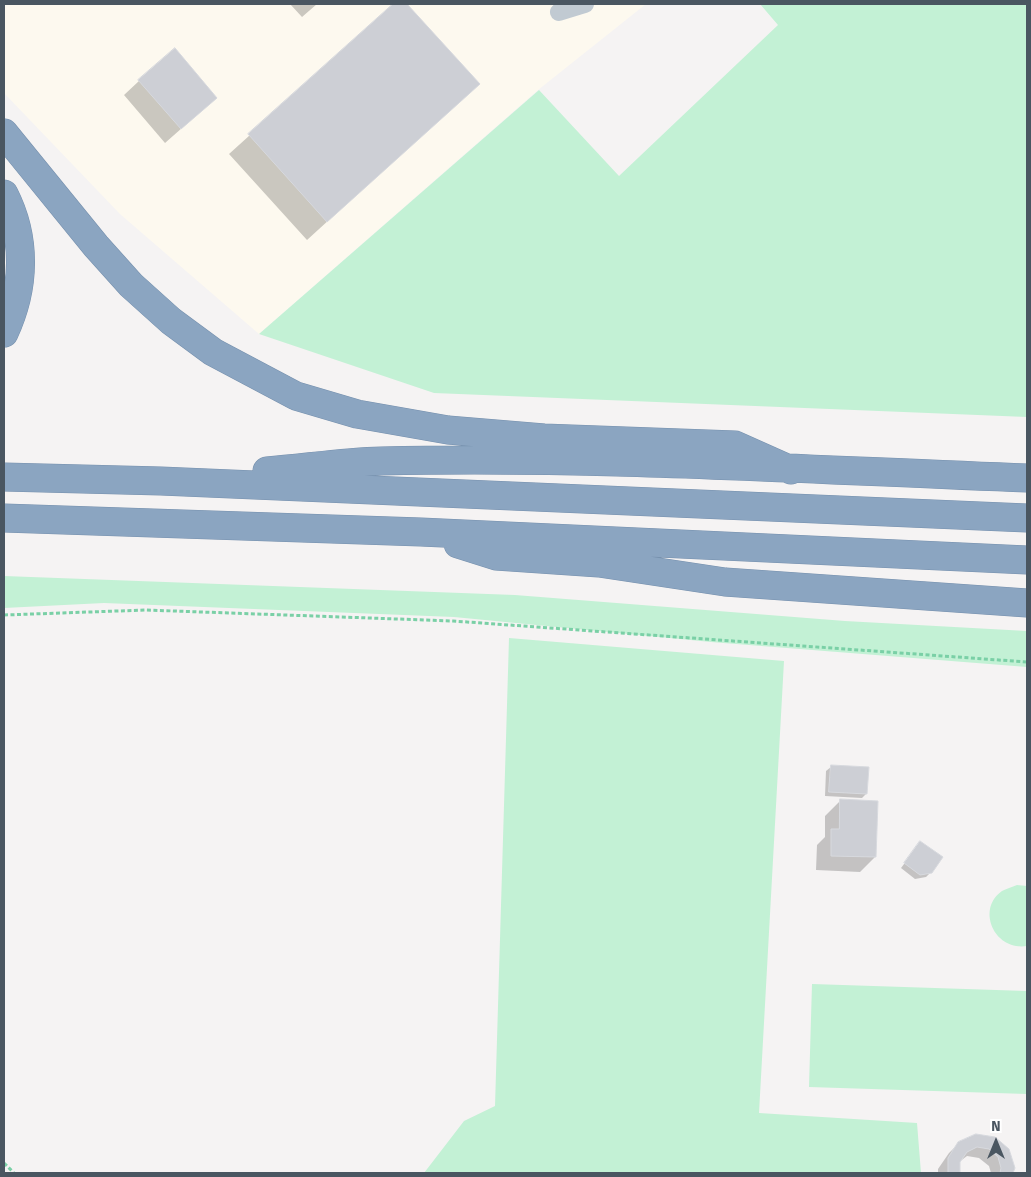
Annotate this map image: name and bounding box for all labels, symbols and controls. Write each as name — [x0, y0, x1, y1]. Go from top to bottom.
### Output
north arrow — [971, 1117, 1021, 1167]
text: N — [991, 1118, 1001, 1135]

